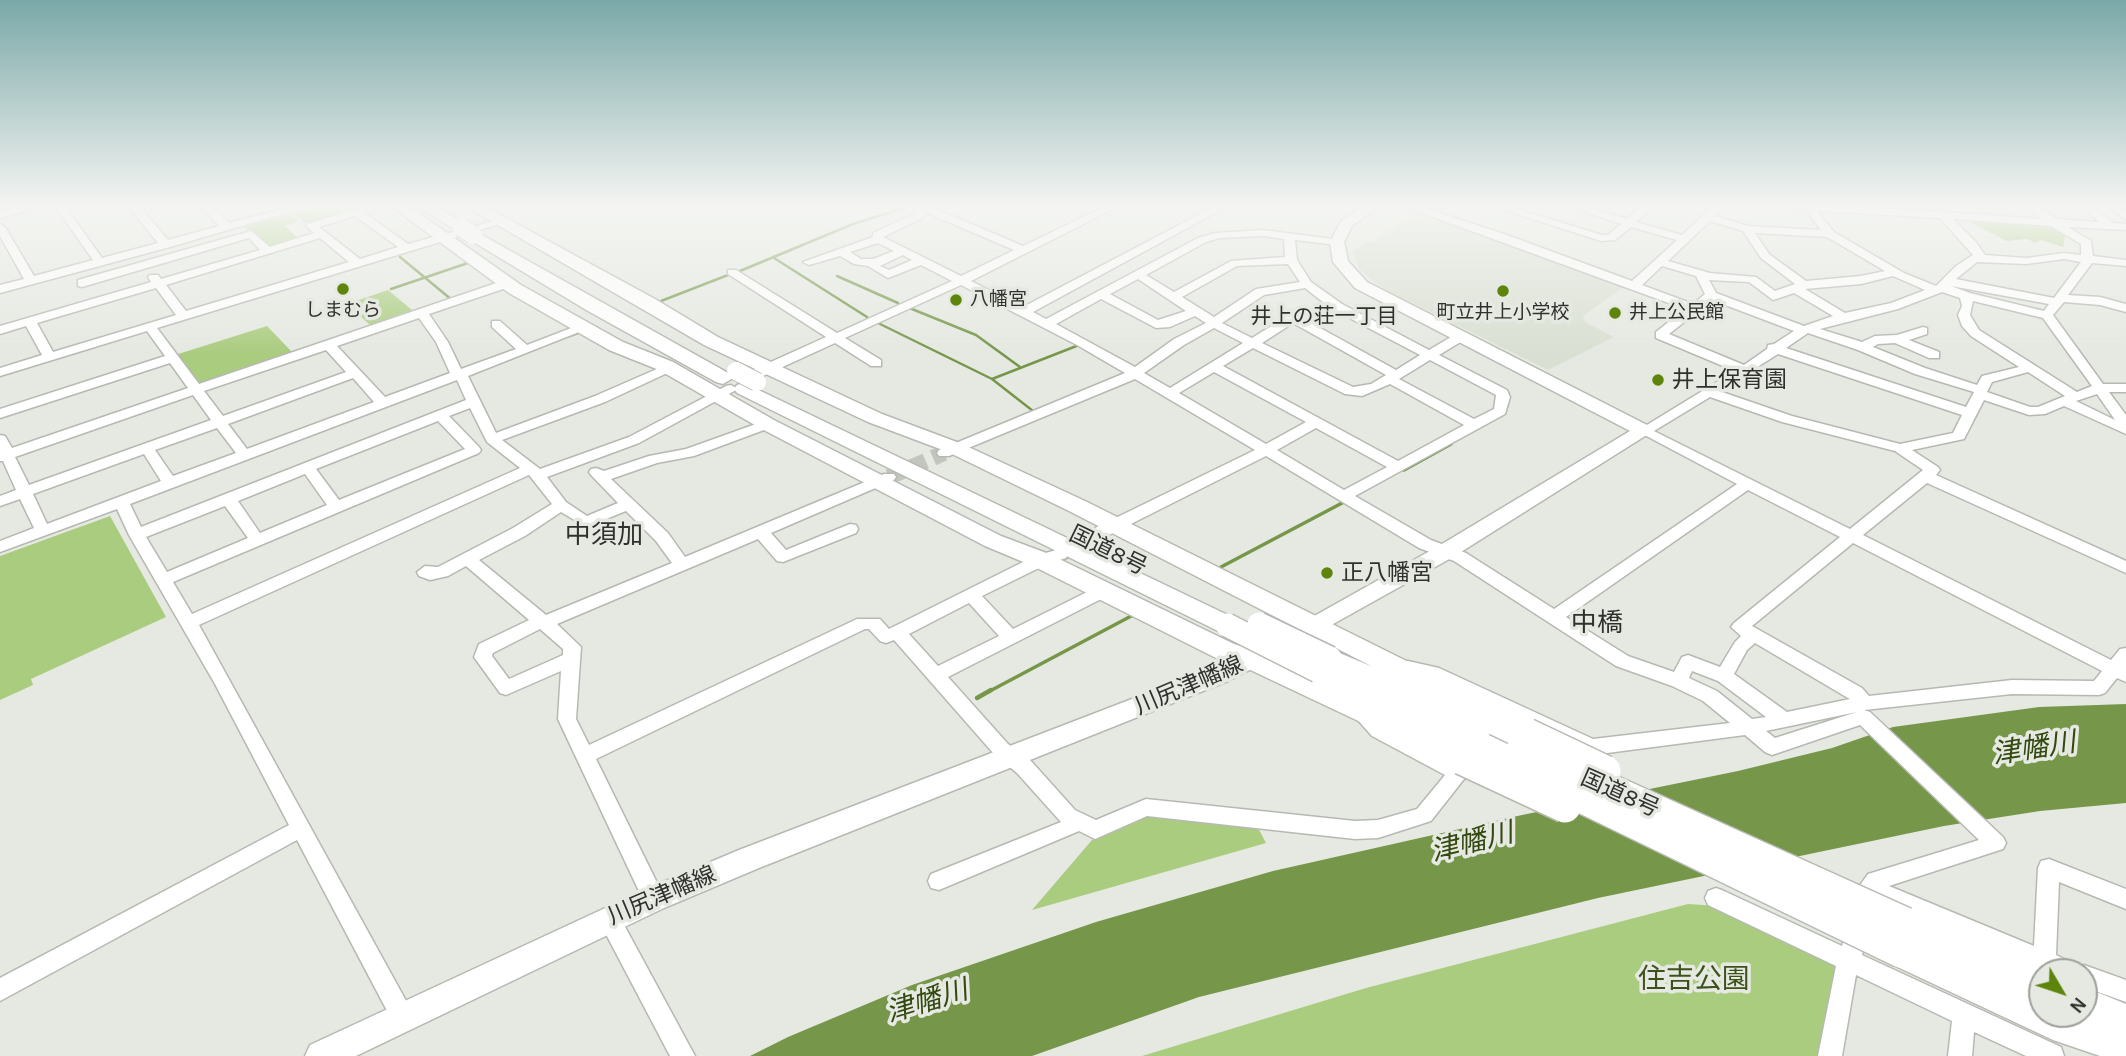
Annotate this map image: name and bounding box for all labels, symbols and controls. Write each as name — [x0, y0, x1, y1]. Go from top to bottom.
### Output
marker: しまむら — [335, 281, 351, 297]
marker: 町立井上小学校 — [1495, 283, 1511, 299]
place label: 八幡宮 — [970, 289, 1027, 311]
marker: 八幡宮 — [948, 292, 964, 308]
place label: しまむら — [305, 300, 381, 322]
place label: 町立井上小学校 — [1437, 302, 1569, 324]
place label: 井上公民館 — [1629, 302, 1724, 324]
district label: 井上の荘一丁目 — [1251, 304, 1397, 330]
marker: 井上公民館 — [1607, 305, 1623, 321]
place label: 井上保育園 — [1672, 366, 1787, 394]
marker: 井上保育園 — [1650, 372, 1666, 388]
district label: 中須加 — [565, 520, 643, 552]
street label: 国道8号 — [1065, 520, 1151, 582]
place label: 正八幡宮 — [1341, 559, 1433, 587]
marker: 正八幡宮 — [1319, 565, 1335, 581]
district label: 中橋 — [1571, 608, 1623, 640]
street label: 川尻津幡線 — [1131, 651, 1247, 721]
water label: 津幡川 — [1990, 726, 2078, 772]
street label: 国道8号 — [1576, 764, 1664, 824]
water label: 津幡川 — [1427, 817, 1517, 869]
street label: 川尻津幡線 — [604, 861, 720, 931]
north arrow — [2028, 958, 2098, 1028]
park label: 住吉公園 — [1638, 963, 1750, 997]
water label: 津幡川 — [882, 974, 972, 1030]
text: N — [2065, 993, 2091, 1017]

